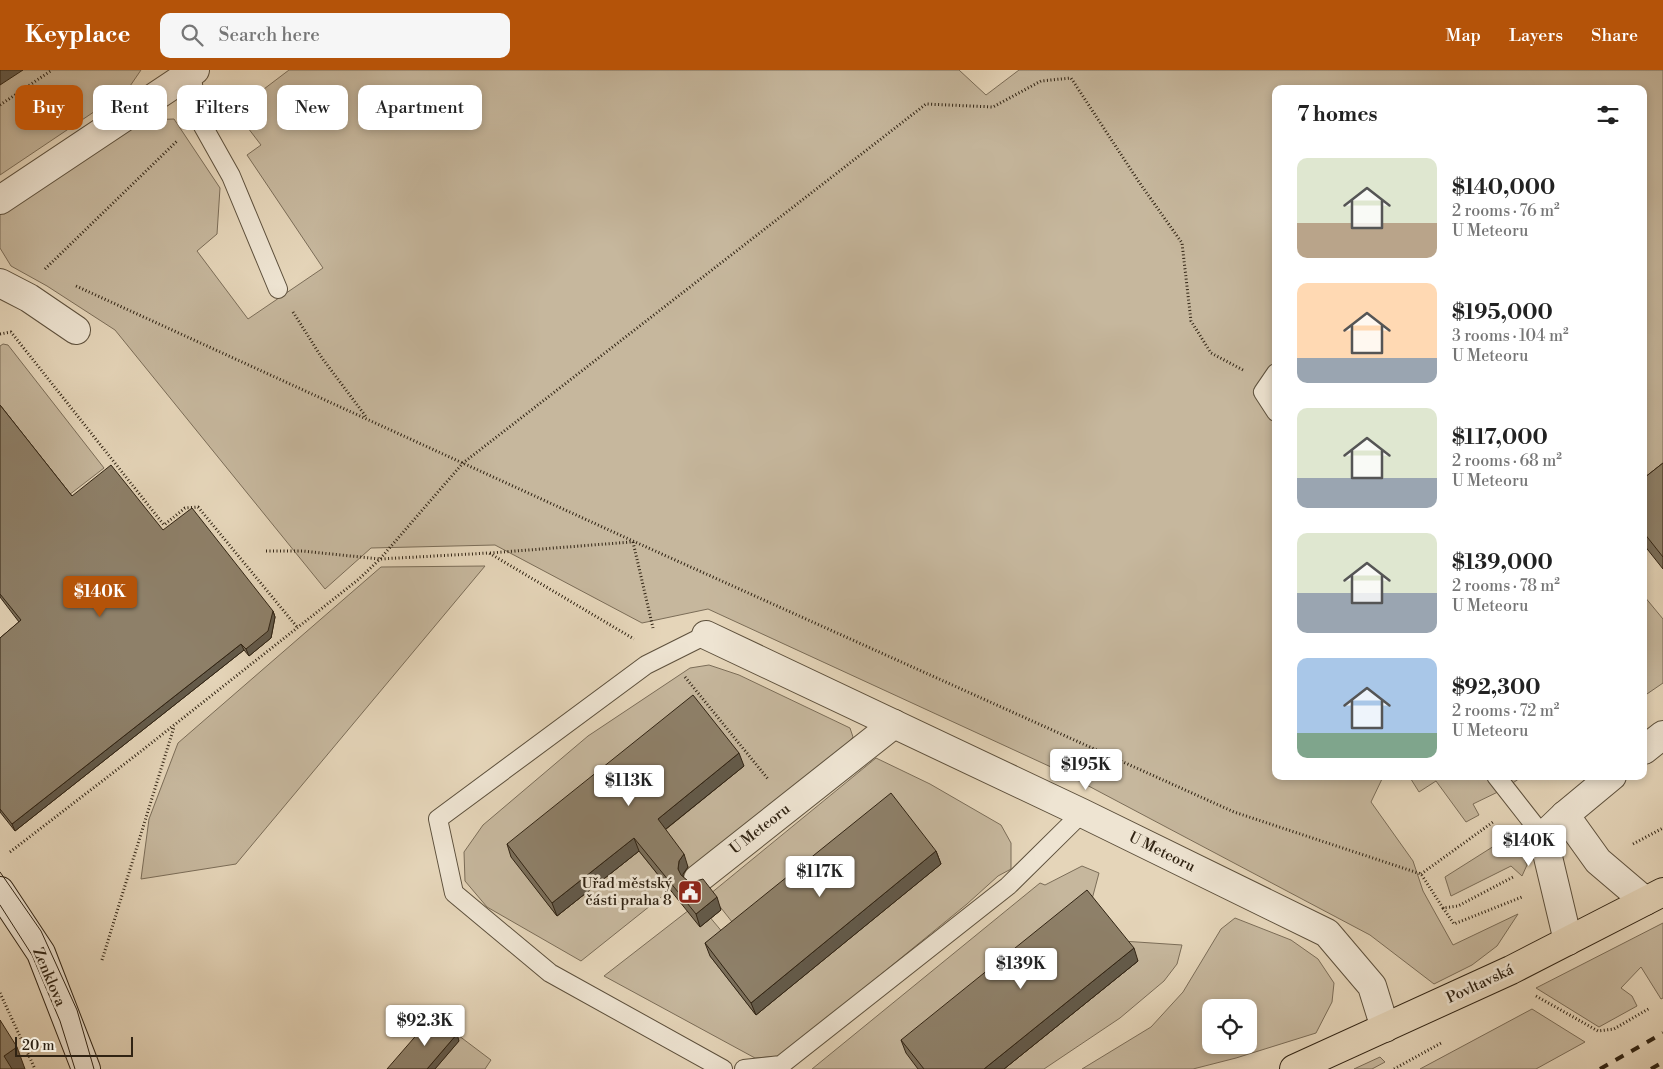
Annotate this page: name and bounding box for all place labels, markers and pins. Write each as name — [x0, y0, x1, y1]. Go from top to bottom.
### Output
pin: $140K — [65, 576, 135, 618]
pin: $195K — [1051, 748, 1121, 791]
pin: $113K — [594, 764, 664, 807]
pin: $140K — [1494, 824, 1564, 867]
pin: $117K — [785, 856, 855, 898]
place label: Uřad městský části praha 8 — [581, 874, 673, 910]
public building icon: Uřad městský části praha 8 — [677, 879, 703, 905]
pin: $139K — [986, 948, 1056, 990]
pin: $92.3K — [384, 1004, 466, 1047]

